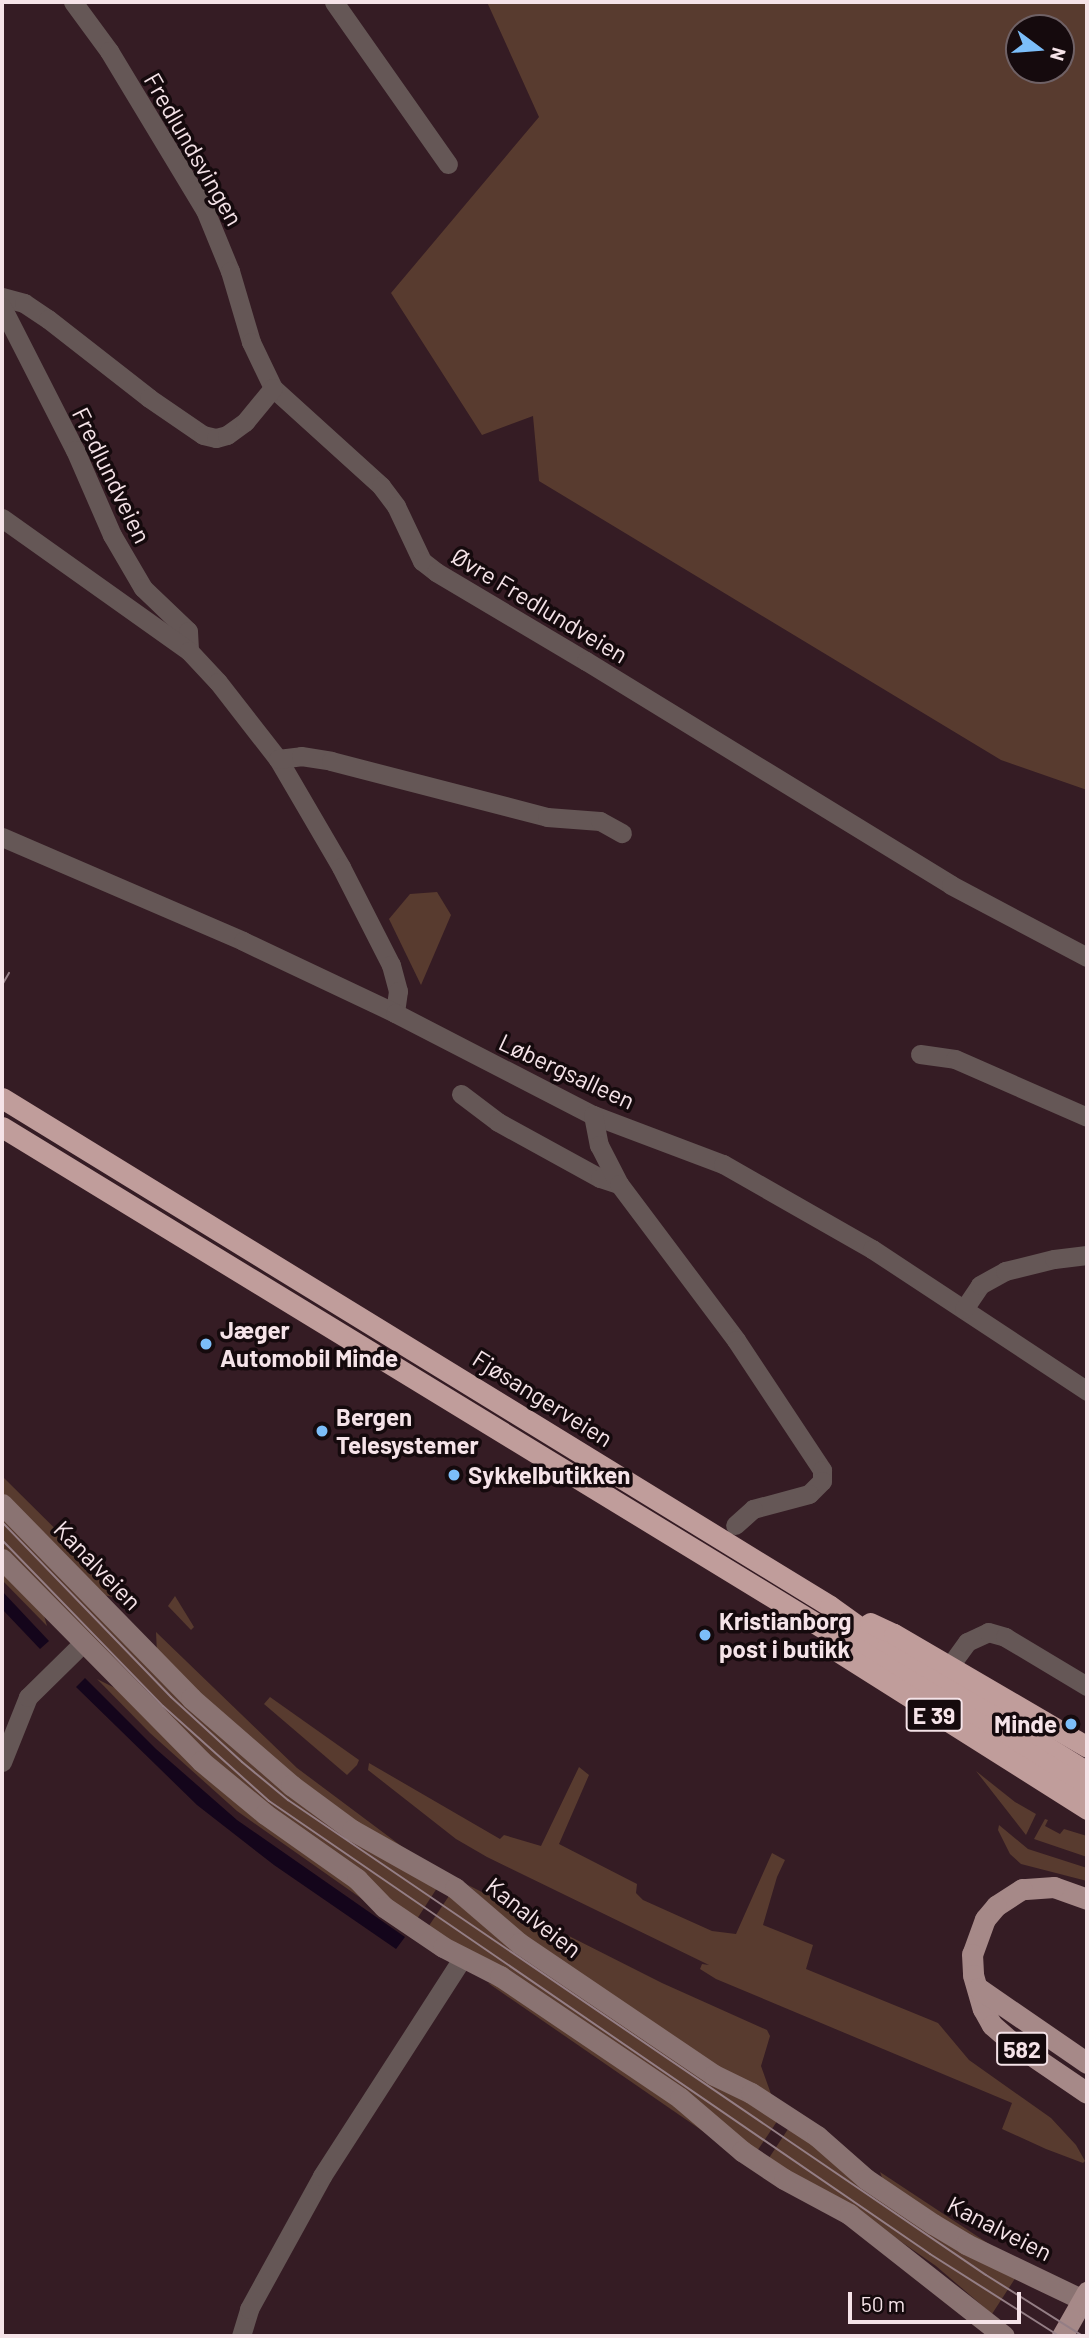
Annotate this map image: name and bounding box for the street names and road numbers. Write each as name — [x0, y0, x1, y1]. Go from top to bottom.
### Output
street label: Fredlundsvingen — [139, 67, 249, 231]
street label: Fredlundveien — [67, 402, 157, 548]
street label: Øvre Fredlundveien — [447, 541, 633, 669]
street label: Løbergsalleen — [495, 1027, 639, 1115]
street label: Fjøsangerveien — [468, 1344, 618, 1452]
street label: Kanalveien — [48, 1514, 148, 1616]
road number: E 39 — [904, 1696, 964, 1734]
street label: Kanalveien — [481, 1871, 587, 1963]
road number: 582 — [996, 2030, 1048, 2068]
street label: Kanalveien — [943, 2189, 1057, 2267]

